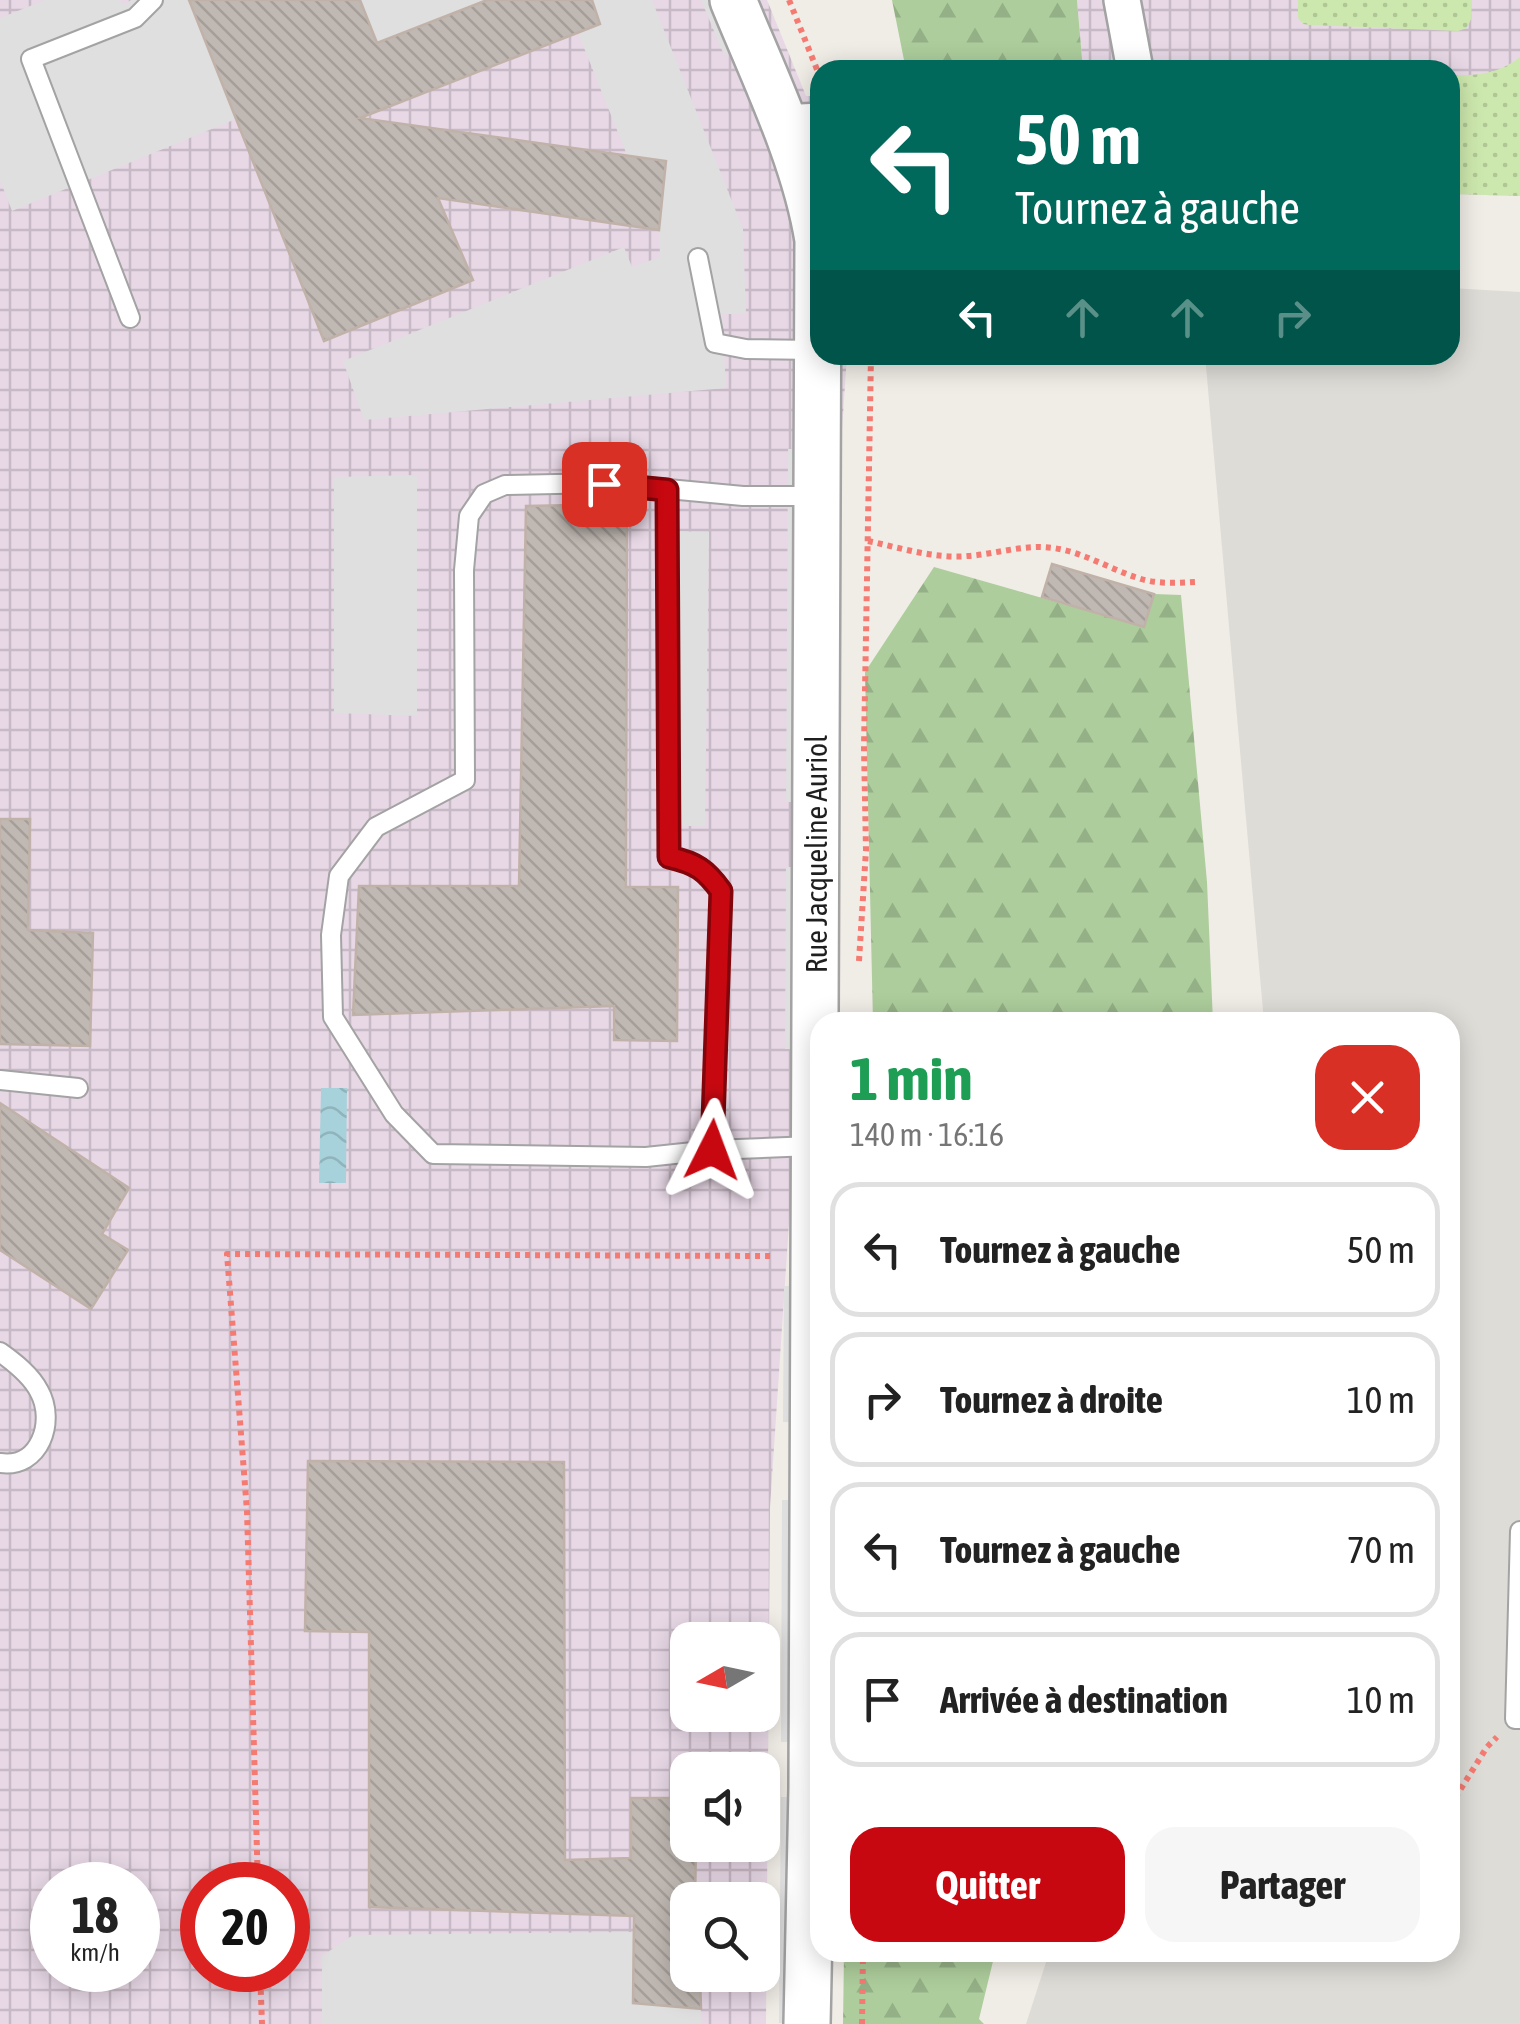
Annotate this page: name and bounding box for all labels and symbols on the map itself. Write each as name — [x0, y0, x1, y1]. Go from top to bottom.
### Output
pin — [562, 442, 647, 527]
street label: Rue Jacqueline Auriol — [799, 735, 833, 973]
position arrow — [660, 1098, 764, 1202]
north arrow — [670, 1622, 780, 1732]
speed limit sign: 20 — [180, 1862, 310, 1992]

